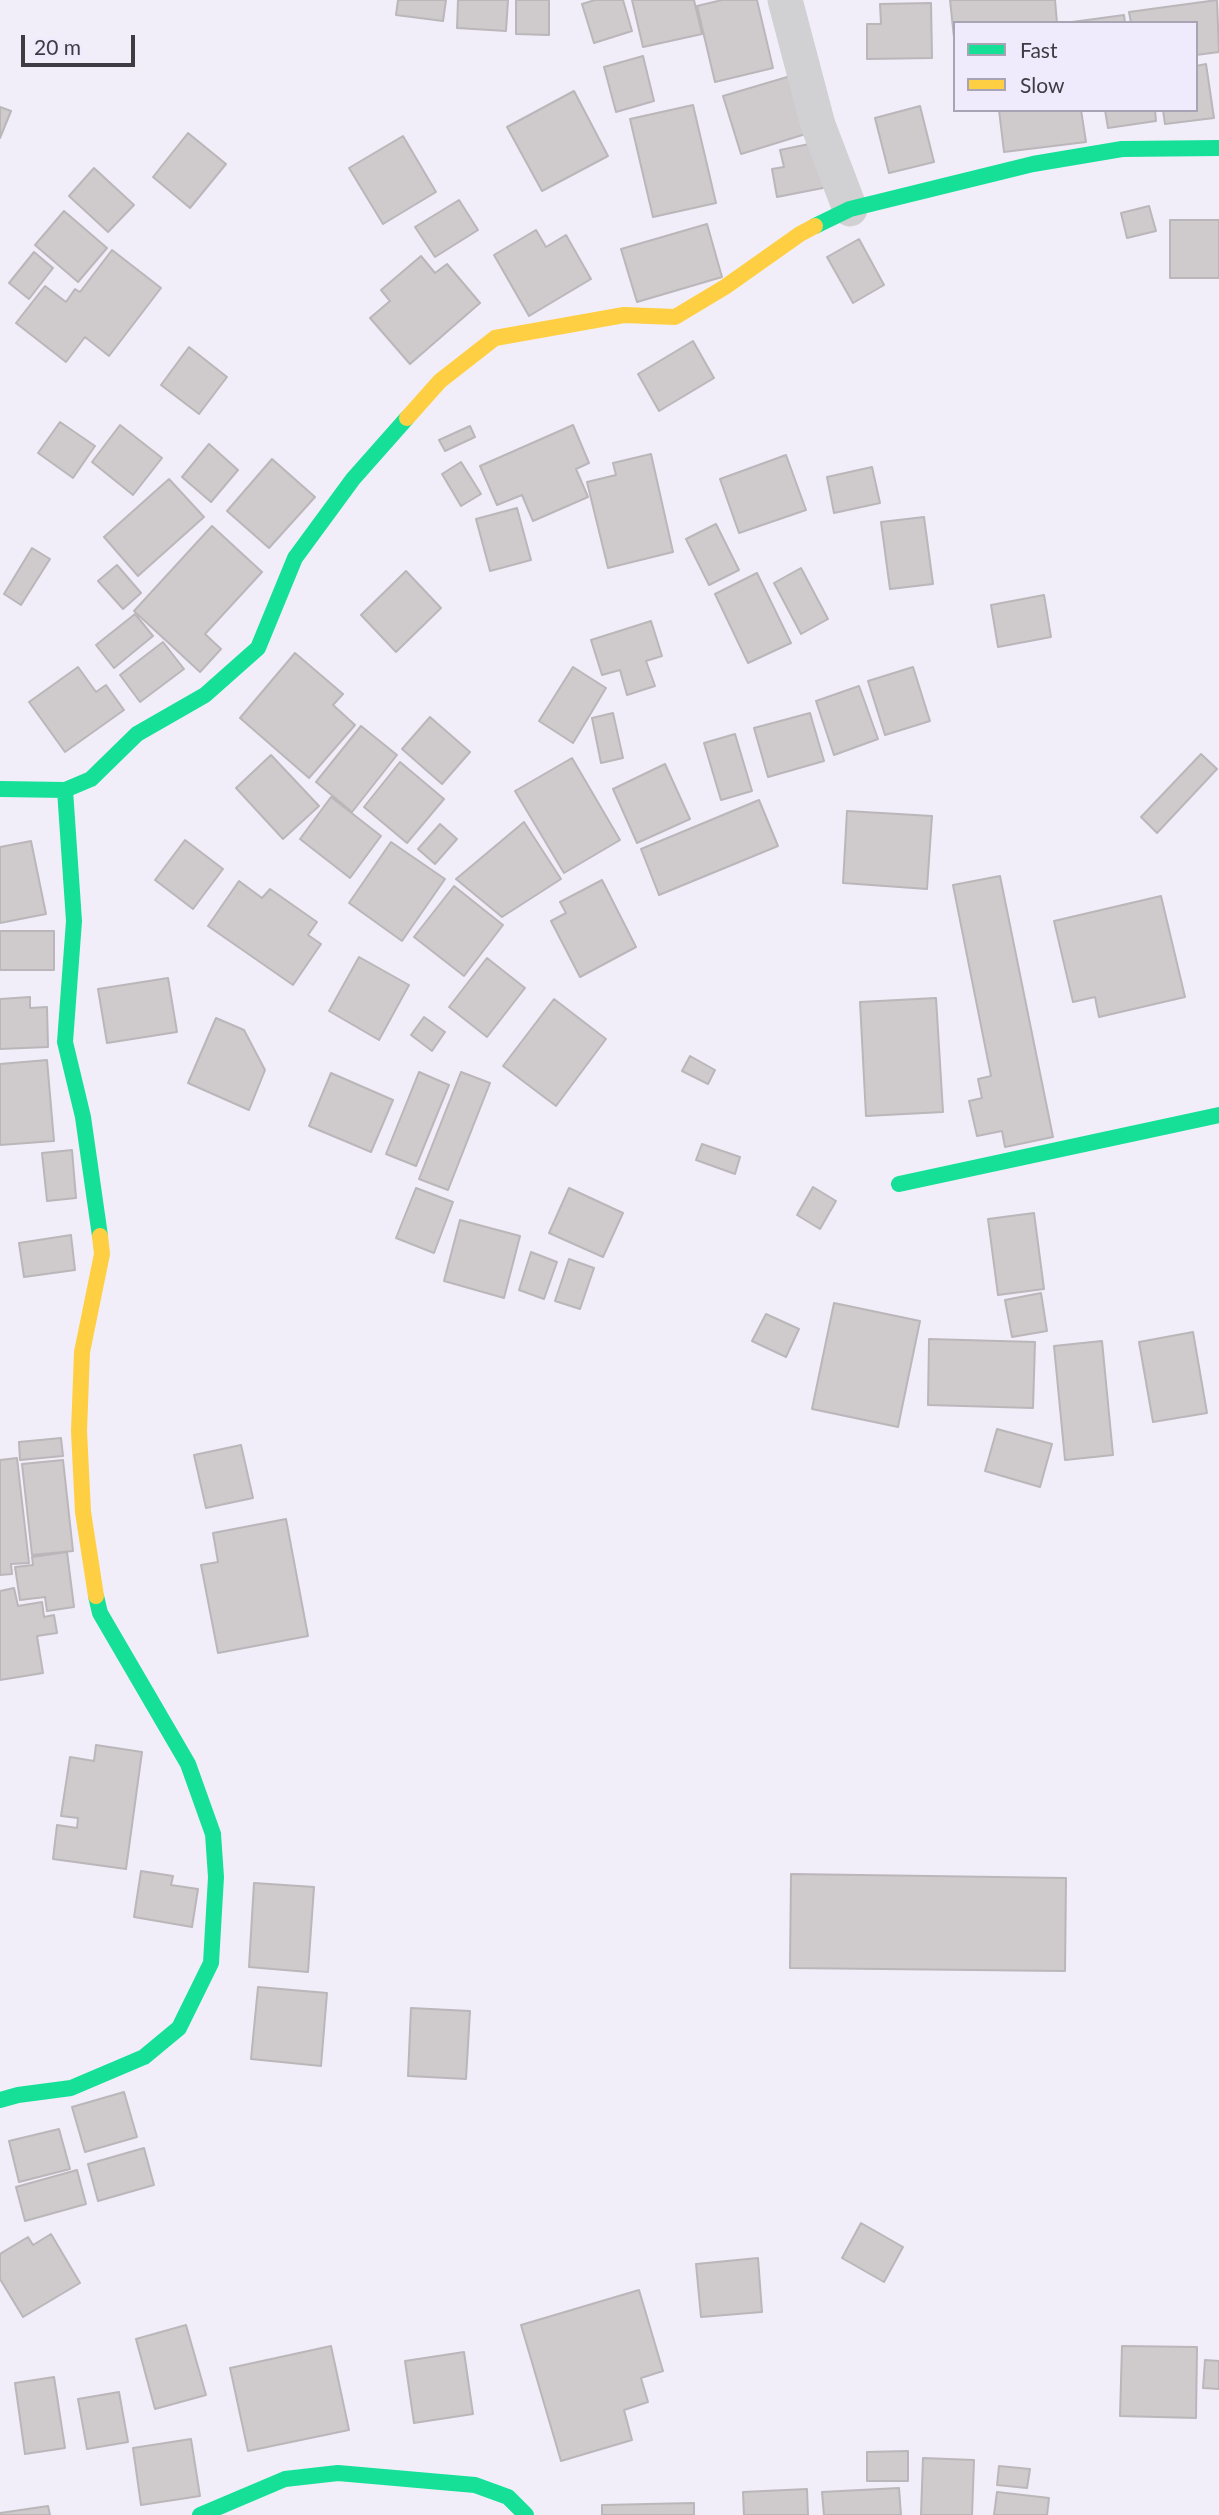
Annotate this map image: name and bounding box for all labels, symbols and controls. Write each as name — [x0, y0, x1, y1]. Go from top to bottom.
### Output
scale bar — [24, 21, 138, 65]
legend — [953, 21, 1198, 112]
text: 20 m — [34, 34, 81, 59]
text: Fast — [1020, 37, 1057, 62]
text: Slow — [1020, 72, 1064, 97]

